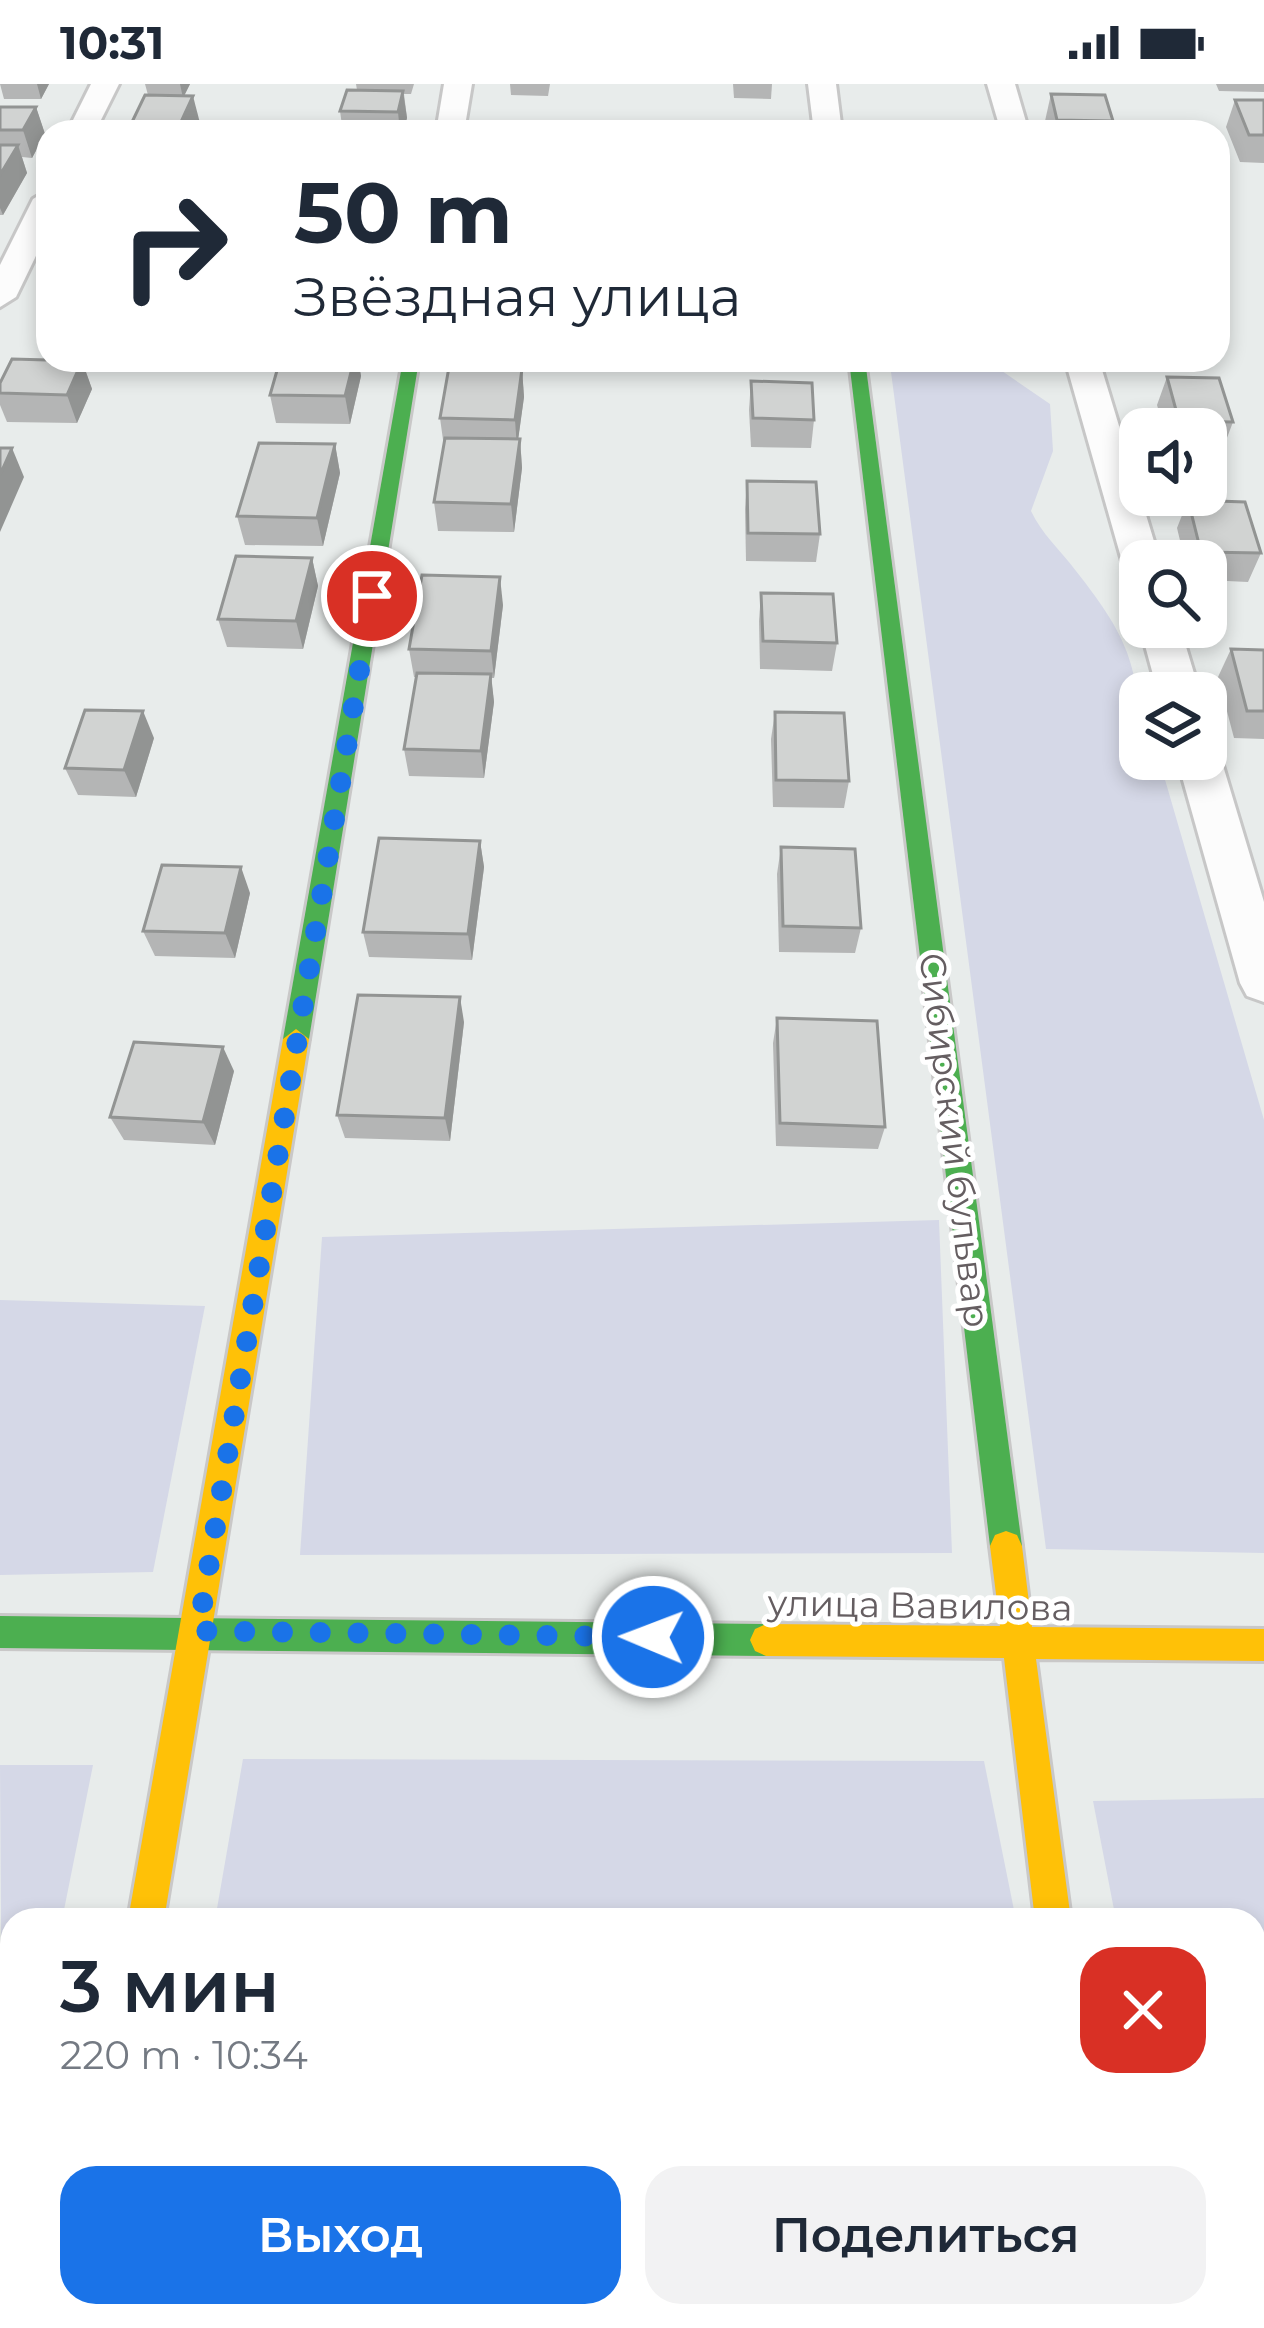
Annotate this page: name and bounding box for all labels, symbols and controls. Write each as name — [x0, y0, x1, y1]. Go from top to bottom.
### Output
text: 10:31 — [60, 15, 164, 70]
text: 50 m — [294, 162, 513, 264]
icon: right — [96, 168, 252, 324]
text: Звёздная улица — [294, 264, 741, 330]
map controls — [1119, 408, 1227, 780]
button: sound — [1119, 408, 1227, 516]
button: search — [1119, 540, 1227, 648]
pin — [321, 545, 423, 647]
icon: arrive — [339, 563, 405, 629]
button: layers — [1119, 672, 1227, 780]
street label: Сибирский бульвар — [910, 950, 1000, 1330]
position arrow — [590, 1574, 716, 1700]
street label: улица Вавилова — [766, 1580, 1073, 1630]
text: 3 мин — [60, 1942, 280, 2030]
button: close — [1080, 1947, 1206, 2073]
text: 220 m · 10:34 — [60, 2031, 308, 2079]
button: Выход — [60, 2166, 621, 2304]
button: Поделиться — [645, 2166, 1206, 2304]

